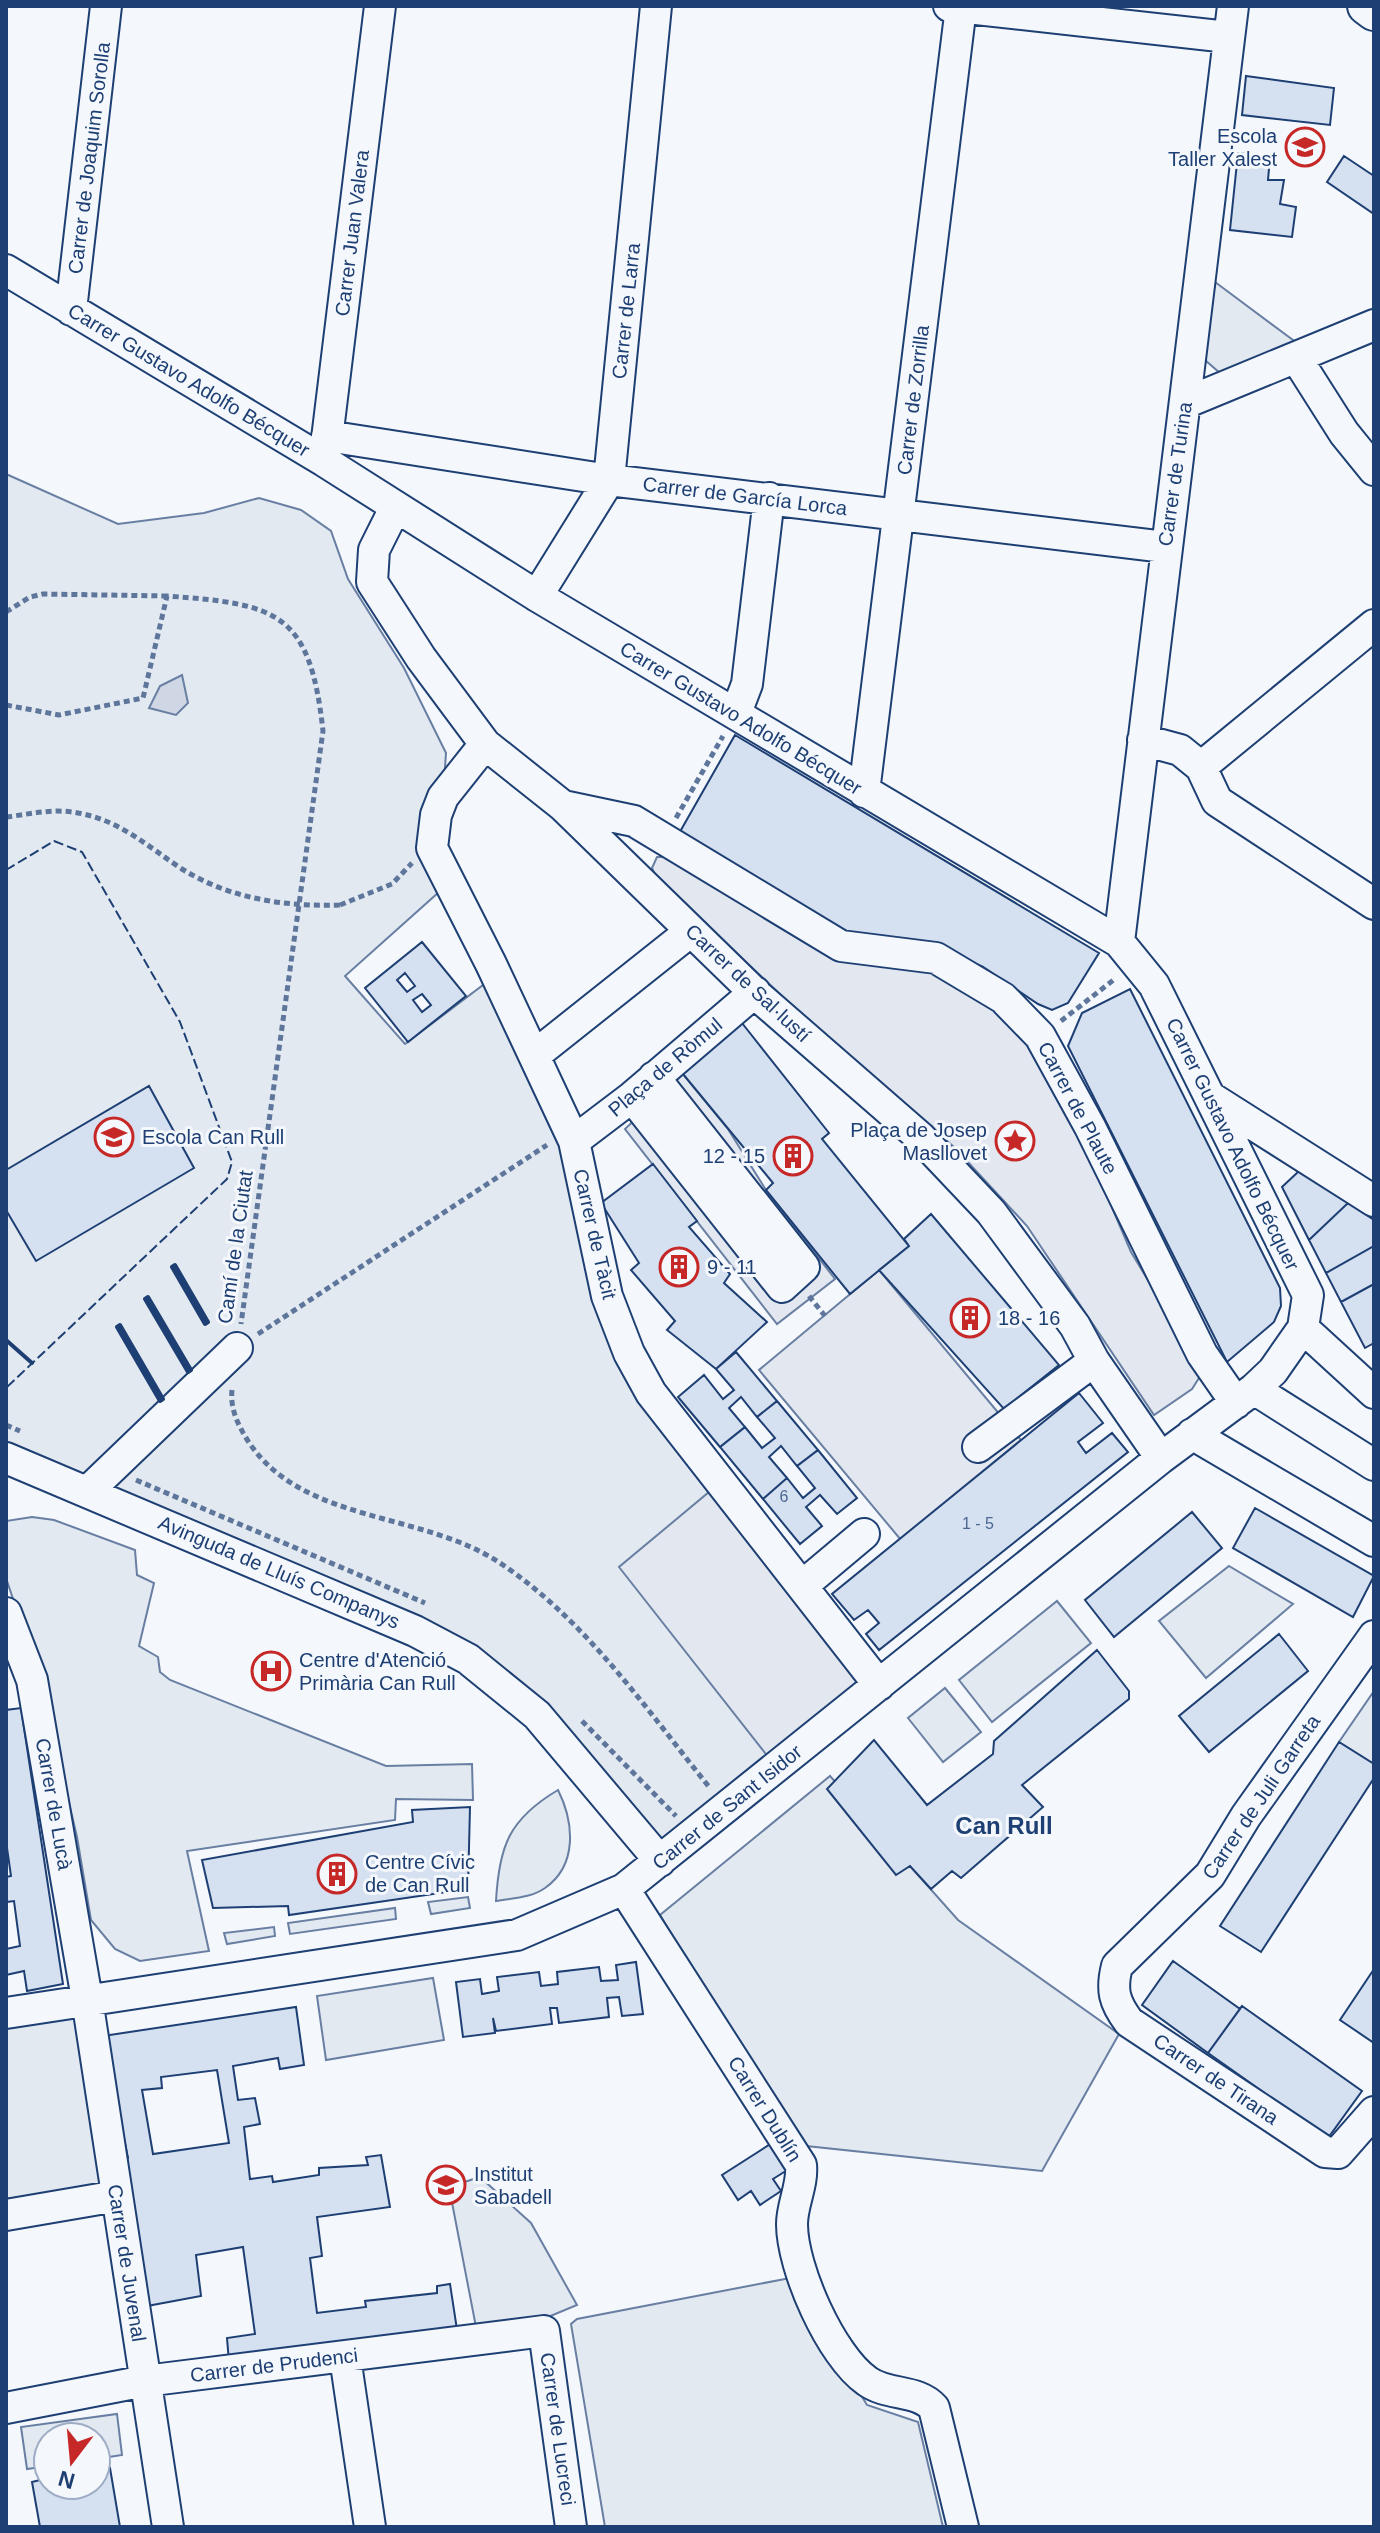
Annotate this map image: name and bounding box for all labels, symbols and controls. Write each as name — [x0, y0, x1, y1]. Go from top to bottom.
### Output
street label: Carrer de Joaquim Sorolla — [64, 40, 114, 275]
place label: Escola Taller Xalest — [1168, 125, 1278, 170]
school or university icon: Escola Taller Xalest — [1284, 126, 1326, 168]
street label: Carrer Juan Valera — [331, 148, 373, 317]
street label: Carrer de Larra — [608, 241, 644, 380]
street label: Carrer Gustavo Adolfo Bécquer — [64, 299, 314, 461]
street label: Carrer de Zorrilla — [893, 323, 933, 476]
street label: Carrer de Turina — [1154, 400, 1196, 548]
street label: Carrer de García Lorca — [642, 473, 849, 520]
street label: Carrer Gustavo Adolfo Bécquer — [616, 637, 866, 799]
street label: Carrer de Sal·lustí — [681, 920, 815, 1047]
street label: Plaça de Ròmul — [604, 1013, 726, 1121]
street label: Carrer Gustavo Adolfo Bécquer — [1162, 1014, 1304, 1274]
street label: Carrer de Plaute — [1034, 1038, 1122, 1178]
school or university icon: Escola Can Rull — [93, 1116, 135, 1158]
place label: Plaça de Josep Masllovet — [850, 1119, 987, 1164]
place icon: Plaça de Josep Masllovet — [994, 1120, 1036, 1162]
place label: Escola Can Rull — [142, 1126, 284, 1148]
building icon: 12 - 15 — [772, 1135, 814, 1177]
place label: 12 - 15 — [703, 1145, 765, 1167]
street label: Carrer de Tàcit — [569, 1167, 621, 1302]
street label: Camí de la Ciutat — [213, 1169, 257, 1325]
building icon: 9 - 11 — [658, 1246, 700, 1288]
place label: 9 - 11 — [707, 1256, 757, 1278]
building icon: 18 - 16 — [949, 1297, 991, 1339]
place label: 18 - 16 — [998, 1307, 1060, 1329]
house number: 6 — [780, 1488, 789, 1505]
street label: Avinguda de Lluís Companys — [155, 1511, 403, 1633]
house number: 1 - 5 — [962, 1515, 994, 1532]
place label: Centre d'Atenció Primària Can Rull — [299, 1649, 456, 1694]
hospital icon: Centre d'Atenció Primària Can Rull — [250, 1650, 292, 1692]
street label: Carrer de Juli Garreta — [1198, 1710, 1325, 1883]
street label: Carrer de Lucà — [32, 1736, 77, 1872]
street label: Carrer de Sant Isidor — [648, 1740, 806, 1874]
district label: Can Rull — [955, 1812, 1053, 1839]
place label: Centre Cívic de Can Rull — [365, 1851, 475, 1896]
building icon: Centre Cívic de Can Rull — [316, 1853, 358, 1895]
street label: Carrer de Tirana — [1149, 2029, 1283, 2129]
street label: Carrer Dublín — [724, 2052, 806, 2166]
place label: Institut Sabadell — [474, 2163, 552, 2208]
school or university icon: Institut Sabadell — [425, 2164, 467, 2206]
street label: Carrer de Juvenal — [104, 2183, 150, 2343]
street label: Carrer de Prudenci — [189, 2344, 359, 2386]
street label: Carrer de Lucreci — [536, 2351, 580, 2507]
north arrow — [32, 2421, 112, 2501]
text: N — [56, 2466, 78, 2494]

